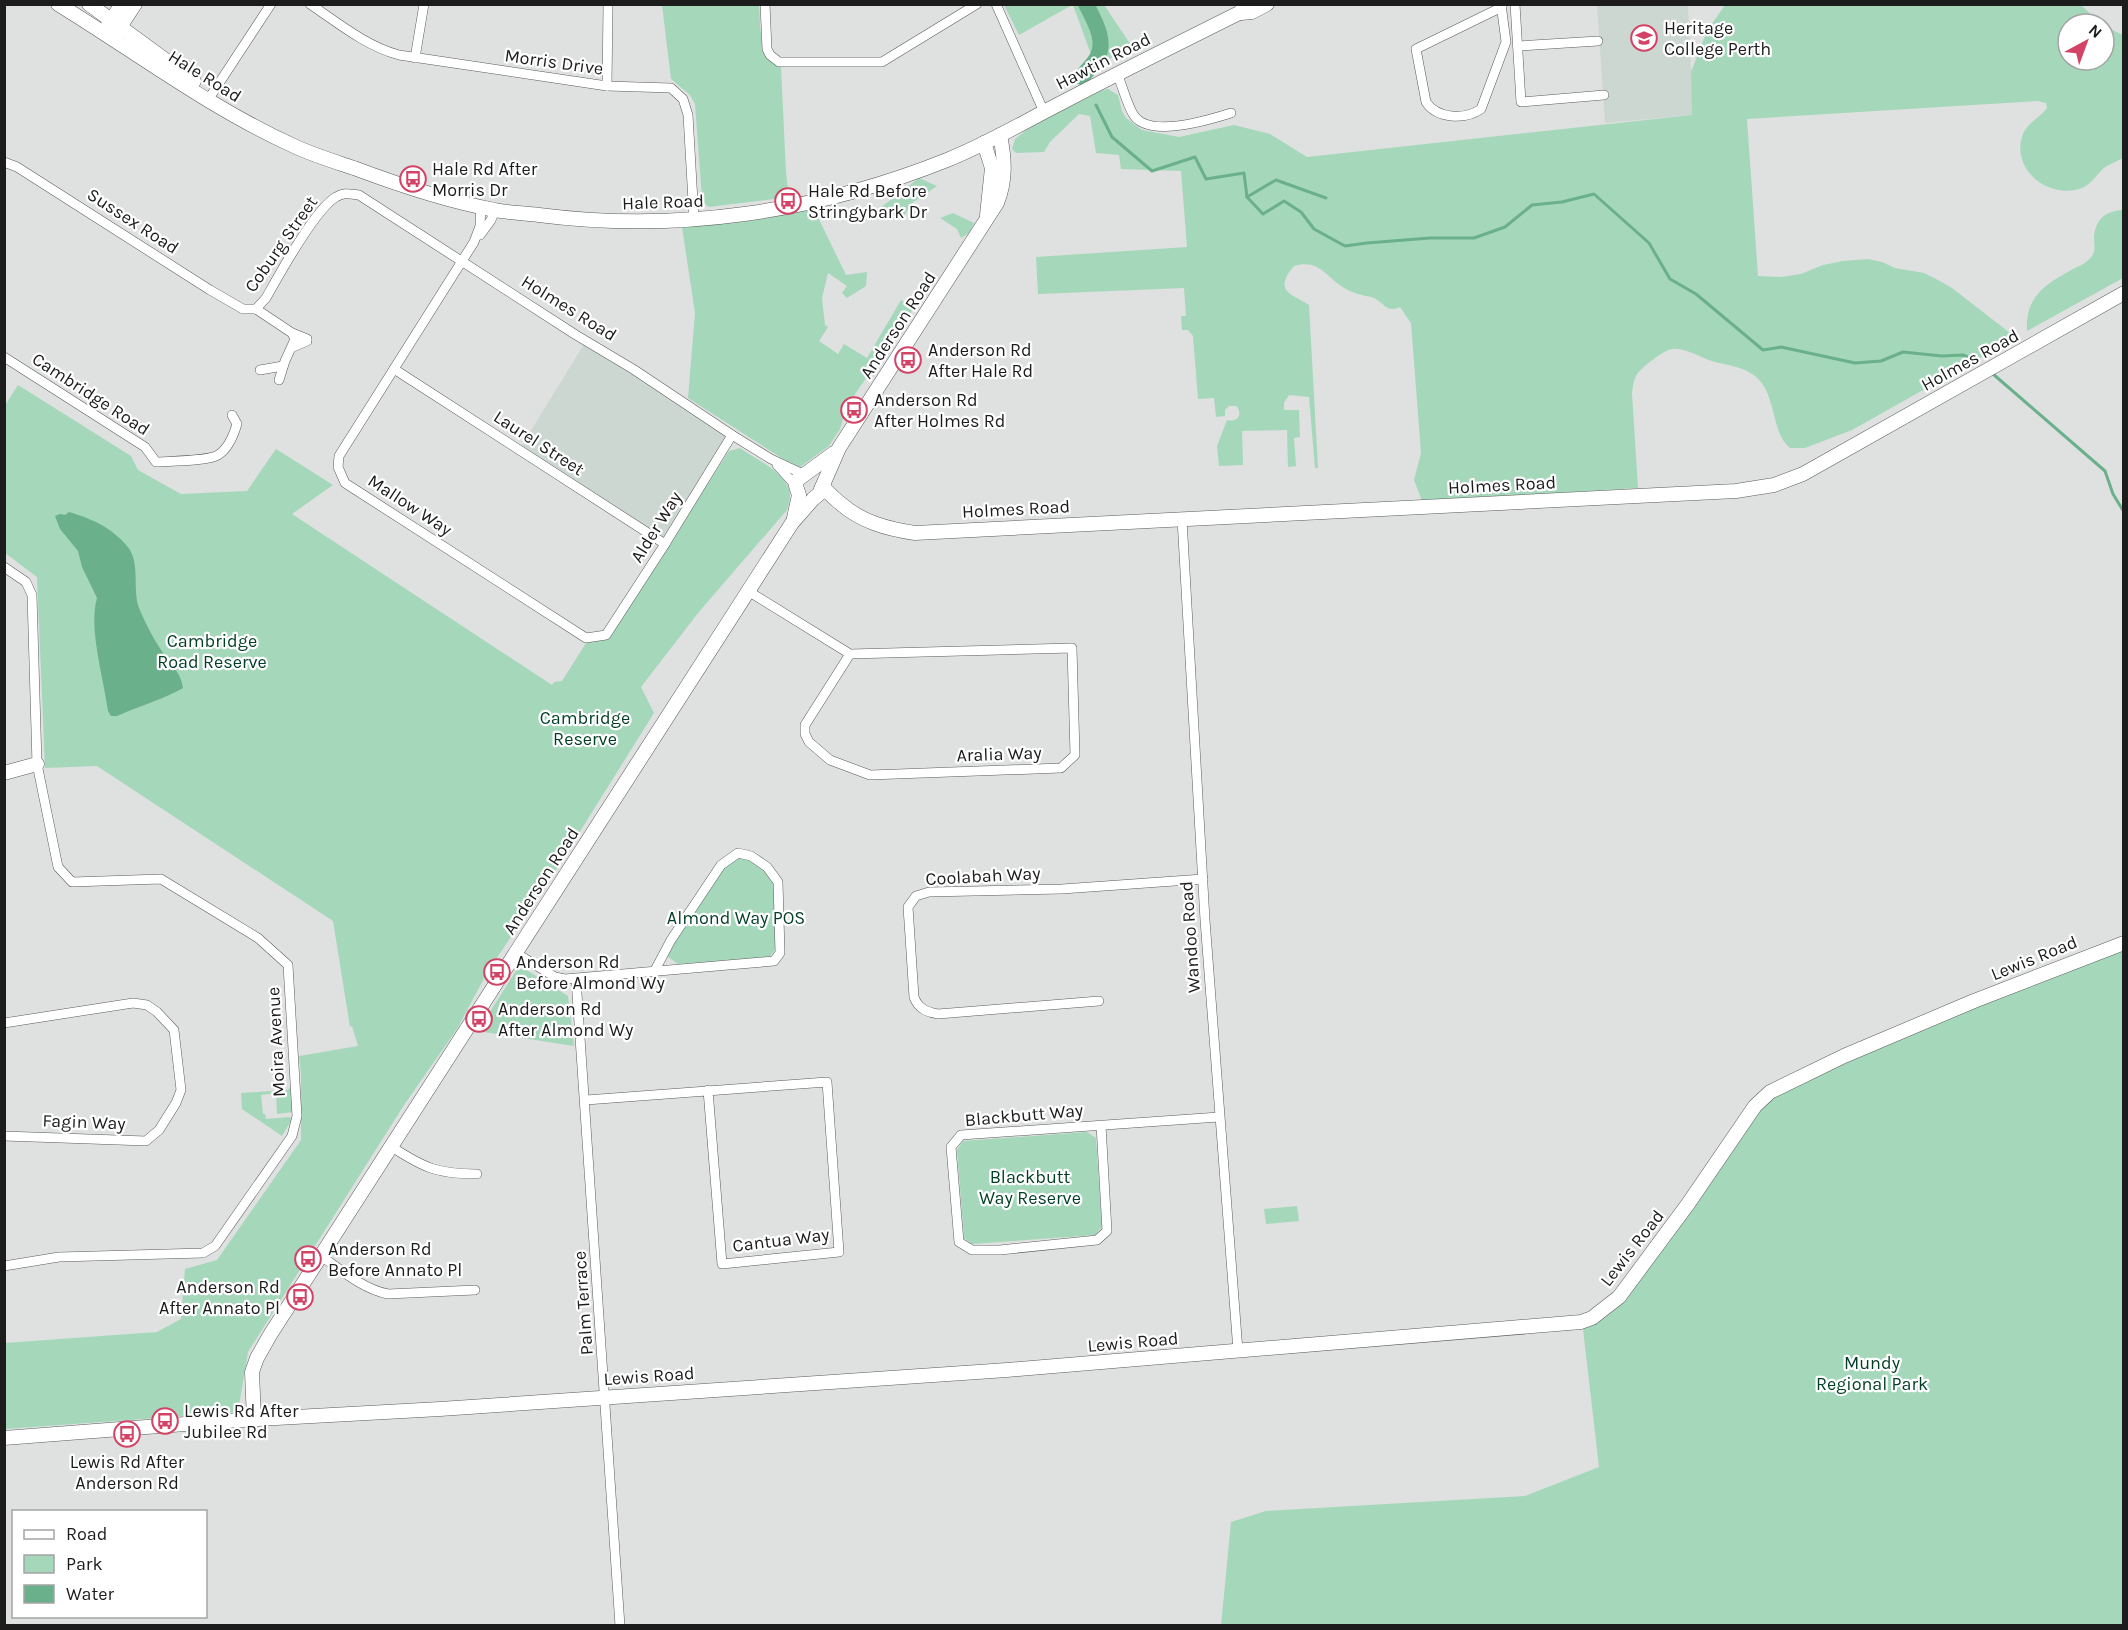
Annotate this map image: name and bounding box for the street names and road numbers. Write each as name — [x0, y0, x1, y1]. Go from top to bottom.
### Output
street label: Hawtin Road — [1052, 28, 1154, 94]
street label: Morris Drive — [503, 44, 605, 80]
street label: Hale Road — [164, 45, 246, 107]
street label: Sussex Road — [83, 183, 183, 259]
street label: Hale Road — [622, 190, 704, 214]
street label: Coburg Street — [240, 191, 322, 296]
street label: Anderson Road — [855, 267, 941, 383]
street label: Holmes Road — [517, 270, 621, 346]
street label: Holmes Road — [1917, 324, 2023, 396]
street label: Cambridge Road — [28, 348, 154, 440]
street label: Laurel Street — [490, 406, 589, 481]
street label: Mallow Way — [364, 470, 457, 541]
street label: Holmes Road — [1447, 471, 1557, 499]
street label: Alder Way — [626, 487, 687, 567]
street label: Holmes Road — [961, 495, 1071, 523]
street label: Aralia Way — [956, 741, 1043, 766]
street label: Anderson Road — [498, 823, 584, 939]
street label: Coolabah Way — [925, 862, 1042, 890]
street label: Wandoo Road — [1175, 880, 1205, 994]
street label: Lewis Road — [1988, 931, 2080, 985]
street label: Moira Avenue — [262, 986, 290, 1098]
street label: Blackbutt Way — [964, 1099, 1085, 1131]
street label: Fagin Way — [42, 1110, 127, 1134]
street label: Lewis Road — [1595, 1205, 1669, 1291]
street label: Cantua Way — [731, 1223, 831, 1257]
street label: Palm Terrace — [568, 1250, 598, 1356]
street label: Lewis Road — [1087, 1327, 1179, 1357]
street label: Lewis Road — [603, 1362, 695, 1390]

